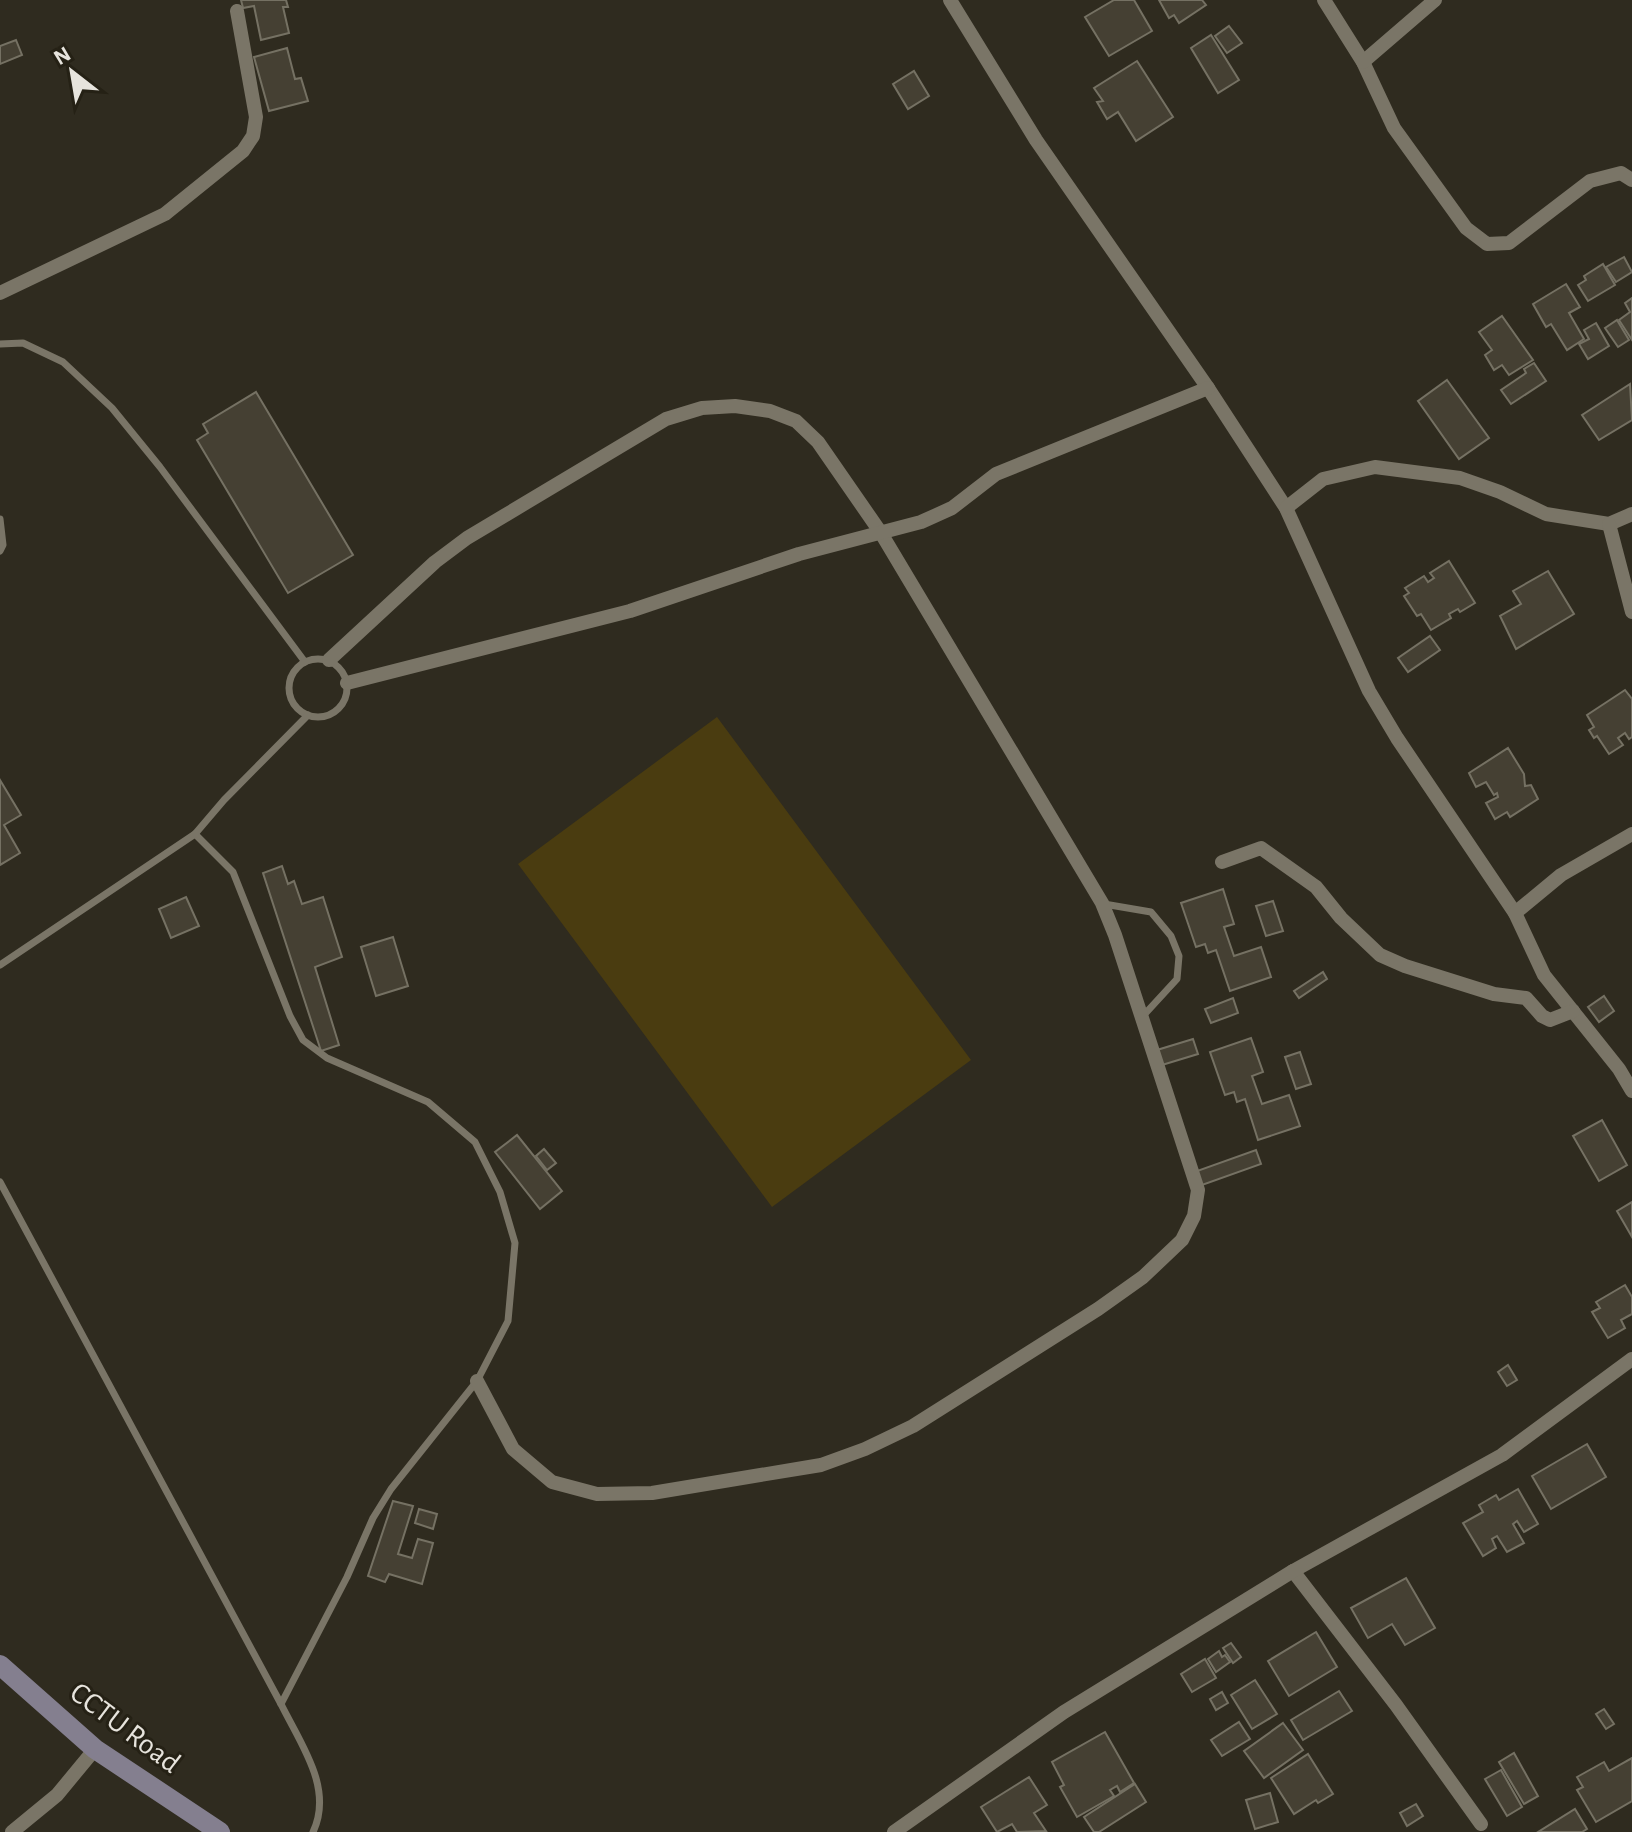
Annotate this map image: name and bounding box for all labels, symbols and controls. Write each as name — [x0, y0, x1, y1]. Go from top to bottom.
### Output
north arrow — [32, 32, 112, 112]
text: N — [50, 42, 74, 69]
street label: CCTU Road — [64, 1677, 186, 1779]

